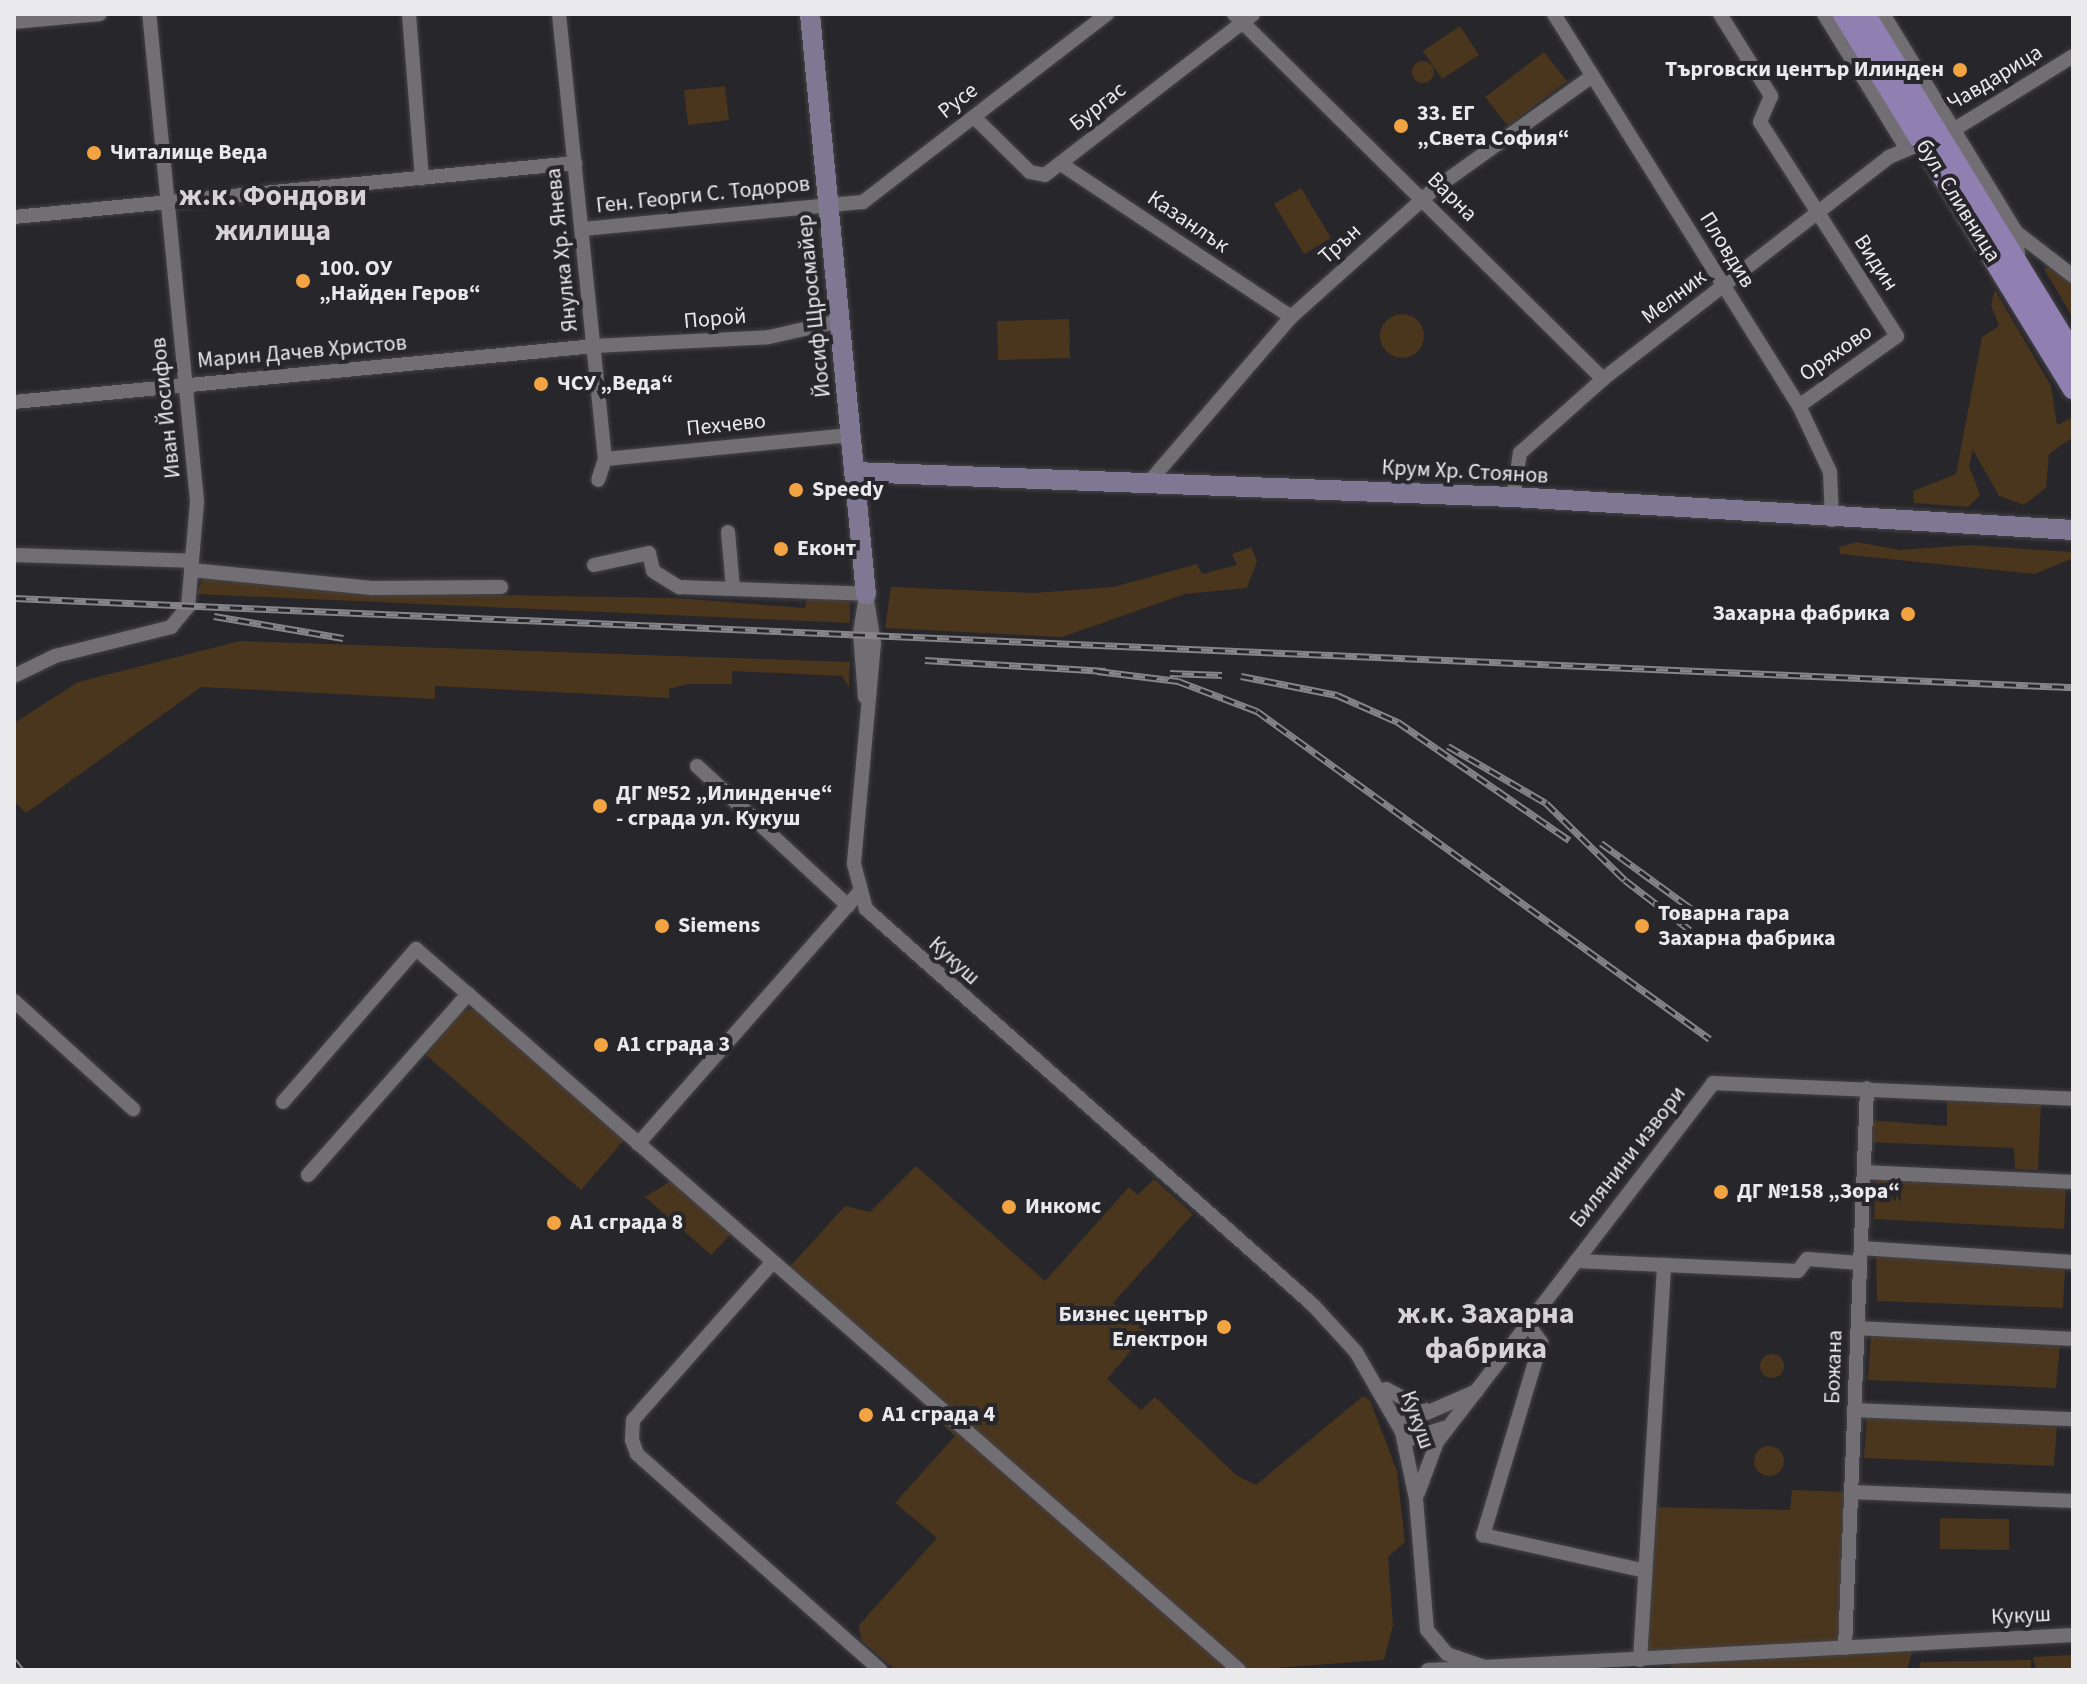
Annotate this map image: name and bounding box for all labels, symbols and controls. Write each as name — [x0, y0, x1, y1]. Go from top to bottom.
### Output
street label: Чавдарица — [1943, 39, 2047, 117]
place label: Търговски център Илинден — [1665, 57, 1944, 83]
marker: Търговски център Илинден — [1951, 61, 1969, 79]
street label: Русе — [933, 77, 983, 125]
street label: Бургас — [1065, 77, 1131, 137]
place label: 33. ЕГ „Света София“ — [1417, 100, 1570, 152]
marker: 33. ЕГ „Света София“ — [1392, 117, 1410, 135]
street label: бул. Сливница — [1910, 135, 2006, 267]
place label: Читалище Веда — [110, 140, 267, 166]
marker: Читалище Веда — [85, 144, 103, 162]
street label: Янулка Хр. Янева — [540, 167, 584, 333]
street label: Варна — [1422, 167, 1482, 227]
street label: Ген. Георги С. Тодоров — [595, 171, 811, 219]
district label: ж.к. Фондови жилища — [179, 178, 367, 248]
street label: Казанлък — [1142, 185, 1234, 259]
street label: Пловдив — [1693, 207, 1761, 293]
street label: Йосиф Щросмайер — [791, 213, 837, 399]
street label: Трън — [1313, 218, 1367, 270]
street label: Видин — [1848, 230, 1904, 296]
place label: 100. ОУ „Найден Геров“ — [319, 255, 481, 306]
street label: Мелник — [1636, 264, 1712, 330]
marker: 100. ОУ „Найден Геров“ — [294, 272, 312, 290]
street label: Порой — [683, 303, 747, 335]
street label: Оряхово — [1795, 319, 1877, 387]
street label: Марин Дачев Христов — [196, 330, 408, 374]
street label: Иван Йосифов — [145, 336, 187, 480]
place label: ЧСУ „Веда“ — [557, 371, 673, 397]
marker: ЧСУ „Веда“ — [532, 375, 550, 393]
street label: Пехчево — [685, 408, 767, 442]
street label: Крум Хр. Стоянов — [1381, 454, 1549, 490]
place label: Speedy — [812, 477, 884, 503]
marker: Speedy — [787, 481, 805, 499]
place label: Еконт — [797, 536, 856, 562]
marker: Еконт — [772, 540, 790, 558]
place label: Захарна фабрика — [1712, 601, 1890, 627]
marker: Захарна фабрика — [1897, 603, 1919, 625]
place label: ДГ №52 „Илинденче“ - сграда ул. Кукуш — [616, 780, 833, 832]
marker: ДГ №52 „Илинденче“ - сграда ул. Кукуш — [591, 797, 609, 815]
place label: Товарна гара Захарна фабрика — [1658, 900, 1836, 952]
place label: Siemens — [678, 913, 760, 939]
marker: Siemens — [653, 917, 671, 935]
marker: Товарна гара Захарна фабрика — [1633, 917, 1651, 935]
street label: Кукуш — [923, 931, 985, 991]
place label: А1 сграда 3 — [617, 1032, 730, 1058]
marker: А1 сграда 3 — [592, 1036, 610, 1054]
street label: Билянини извори — [1565, 1081, 1691, 1233]
place label: ДГ №158 „Зора“ — [1737, 1179, 1900, 1205]
marker: ДГ №158 „Зора“ — [1712, 1183, 1730, 1201]
place label: Инкомс — [1025, 1194, 1101, 1220]
marker: Инкомс — [1000, 1198, 1018, 1216]
place label: А1 сграда 8 — [570, 1210, 683, 1236]
marker: А1 сграда 8 — [545, 1214, 563, 1232]
district label: ж.к. Захарна фабрика — [1397, 1296, 1575, 1366]
place label: Бизнес център Електрон — [1059, 1301, 1208, 1352]
marker: Бизнес център Електрон — [1215, 1318, 1233, 1336]
street label: Божана — [1820, 1329, 1848, 1405]
street label: Кукуш — [1394, 1387, 1440, 1453]
place label: А1 сграда 4 — [882, 1402, 995, 1428]
marker: А1 сграда 4 — [857, 1406, 875, 1424]
street label: Кукуш — [1990, 1601, 2052, 1631]

